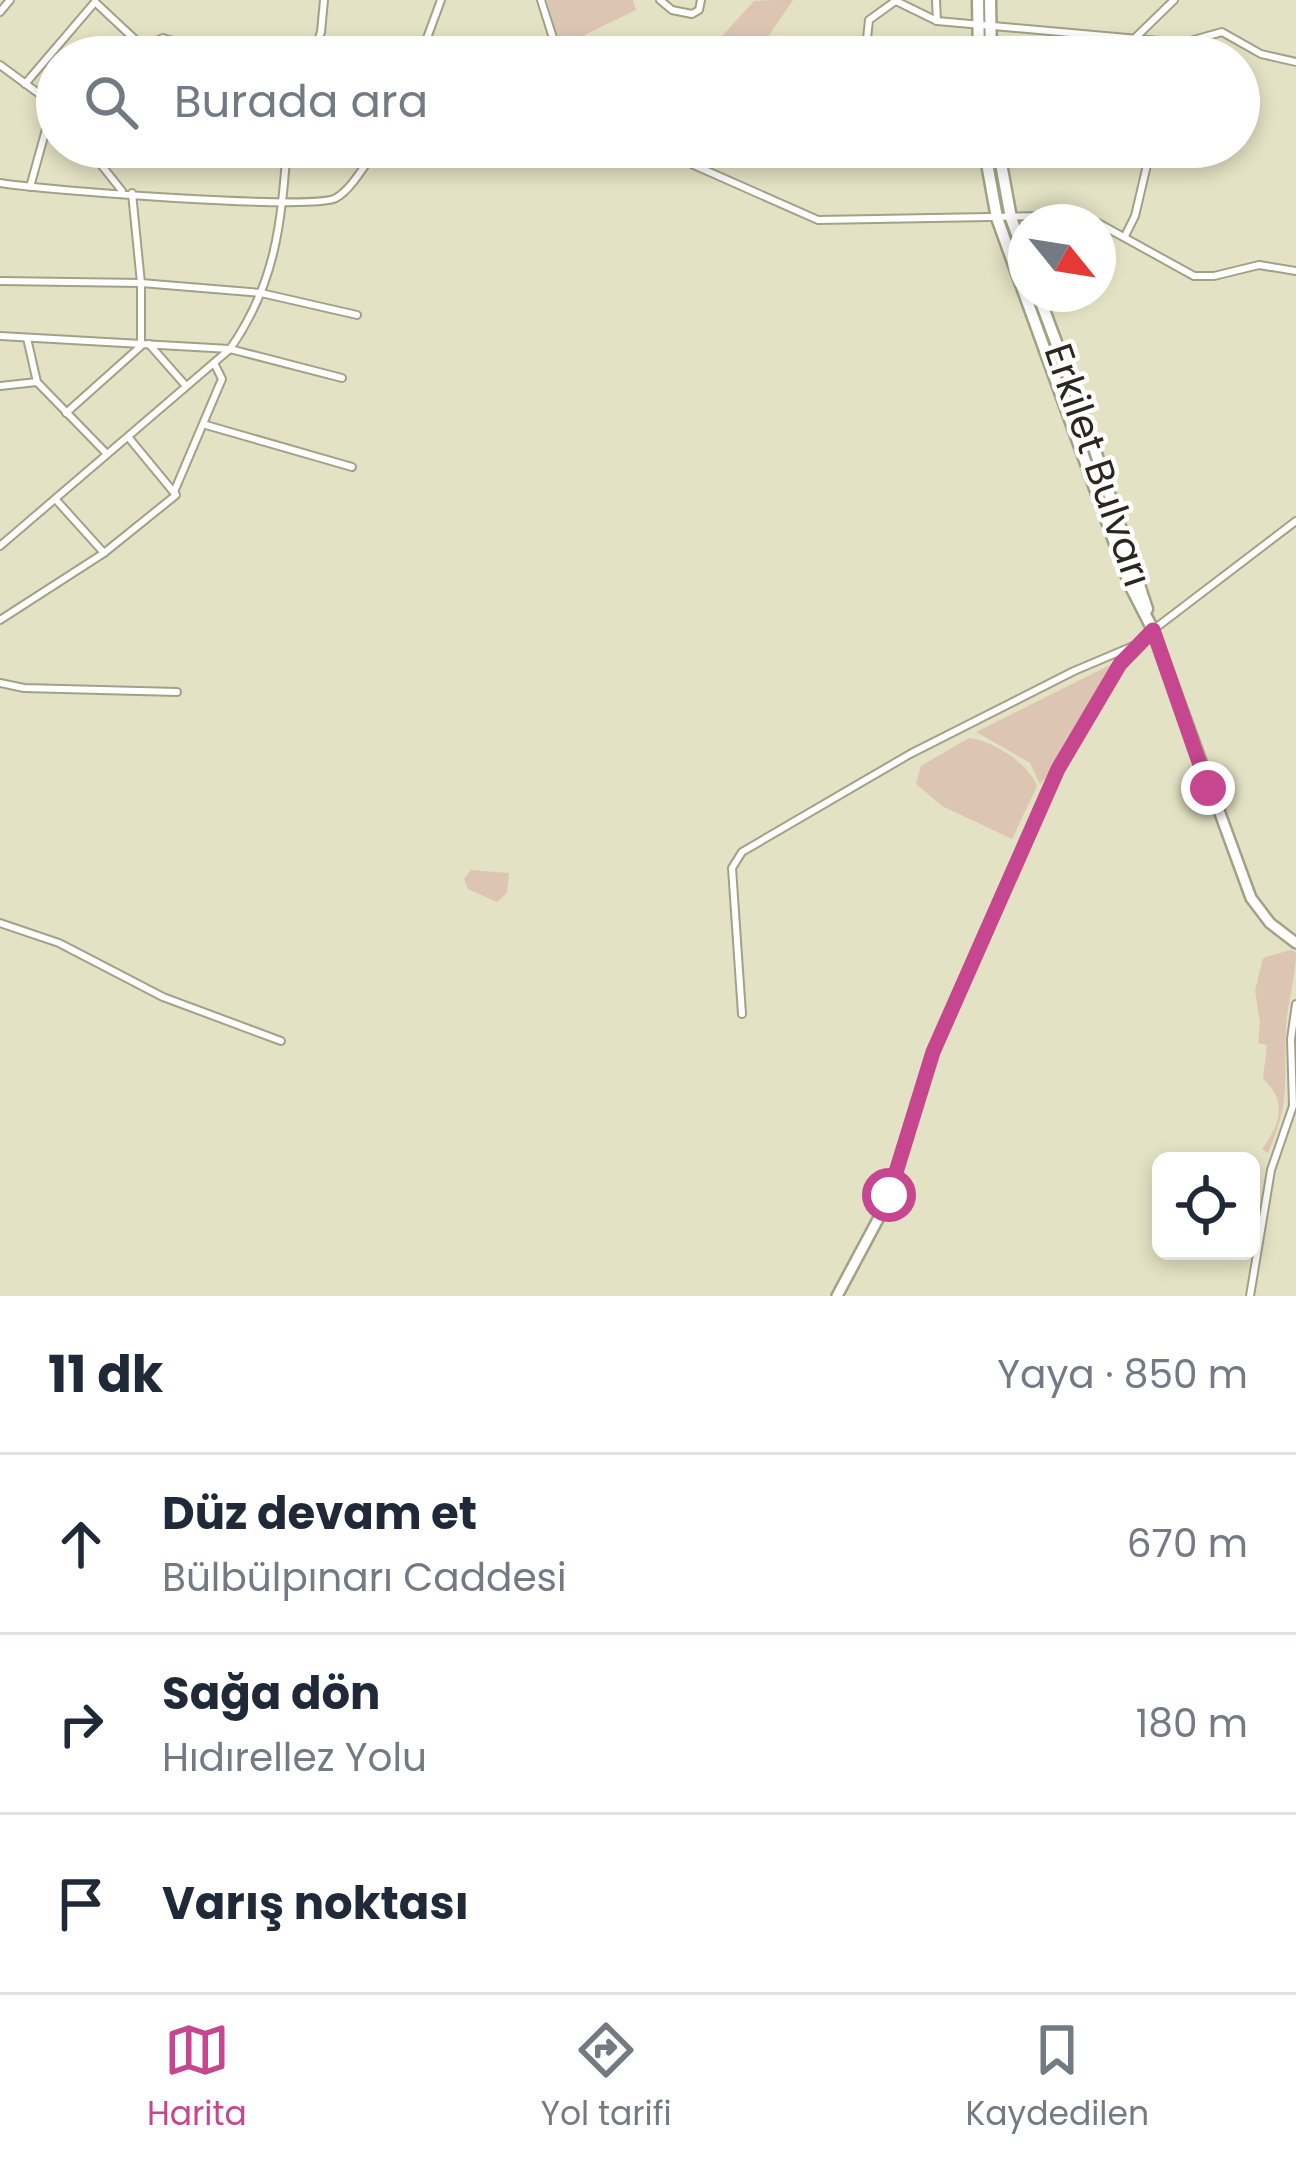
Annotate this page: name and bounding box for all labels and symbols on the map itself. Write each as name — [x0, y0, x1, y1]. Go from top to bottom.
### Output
north arrow — [1008, 204, 1116, 312]
street label: Erkilet Bulvarı — [1031, 336, 1165, 594]
route end — [1181, 761, 1235, 815]
route start — [862, 1168, 916, 1222]

